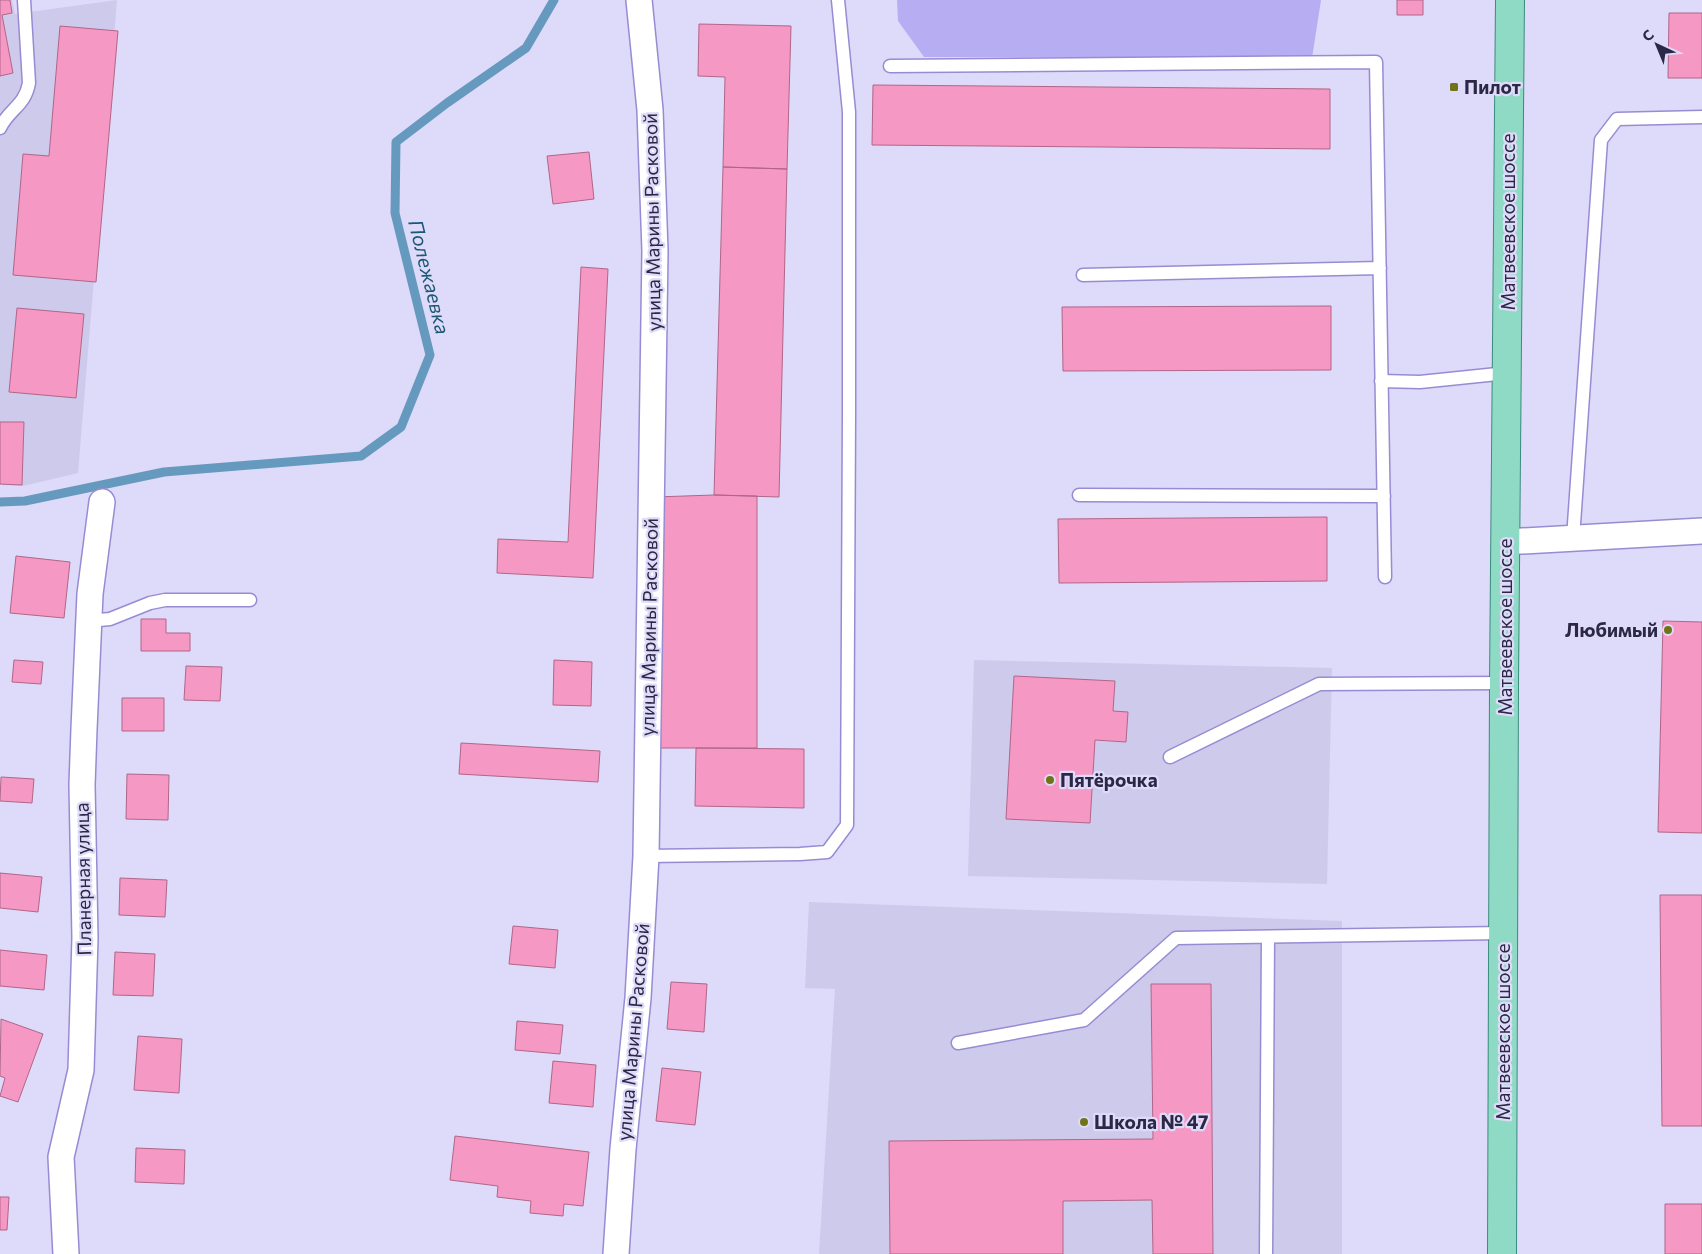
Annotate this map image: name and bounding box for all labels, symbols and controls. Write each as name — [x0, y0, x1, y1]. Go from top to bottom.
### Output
north arrow — [1632, 20, 1682, 70]
text: С — [1638, 26, 1657, 45]
place label: Пилот — [1464, 75, 1521, 98]
marker: Пилот — [1448, 81, 1460, 93]
street label: улица Марины Расковой — [638, 113, 665, 331]
street label: Матвеевское шоссе — [1496, 133, 1519, 311]
water label: Полежаевка — [404, 217, 456, 337]
street label: улица Марины Расковой — [635, 518, 662, 736]
street label: Матвеевское шоссе — [1493, 538, 1516, 716]
place label: Любимый — [1565, 618, 1658, 641]
marker: Любимый — [1662, 624, 1674, 636]
place label: Пятёрочка — [1060, 768, 1158, 791]
marker: Пятёрочка — [1044, 774, 1056, 786]
street label: Планерная улица — [70, 802, 95, 956]
street label: улица Марины Расковой — [612, 922, 653, 1142]
street label: Матвеевское шоссе — [1491, 943, 1514, 1121]
place label: Школа № 47 — [1094, 1110, 1208, 1133]
marker: Школа № 47 — [1078, 1116, 1090, 1128]

